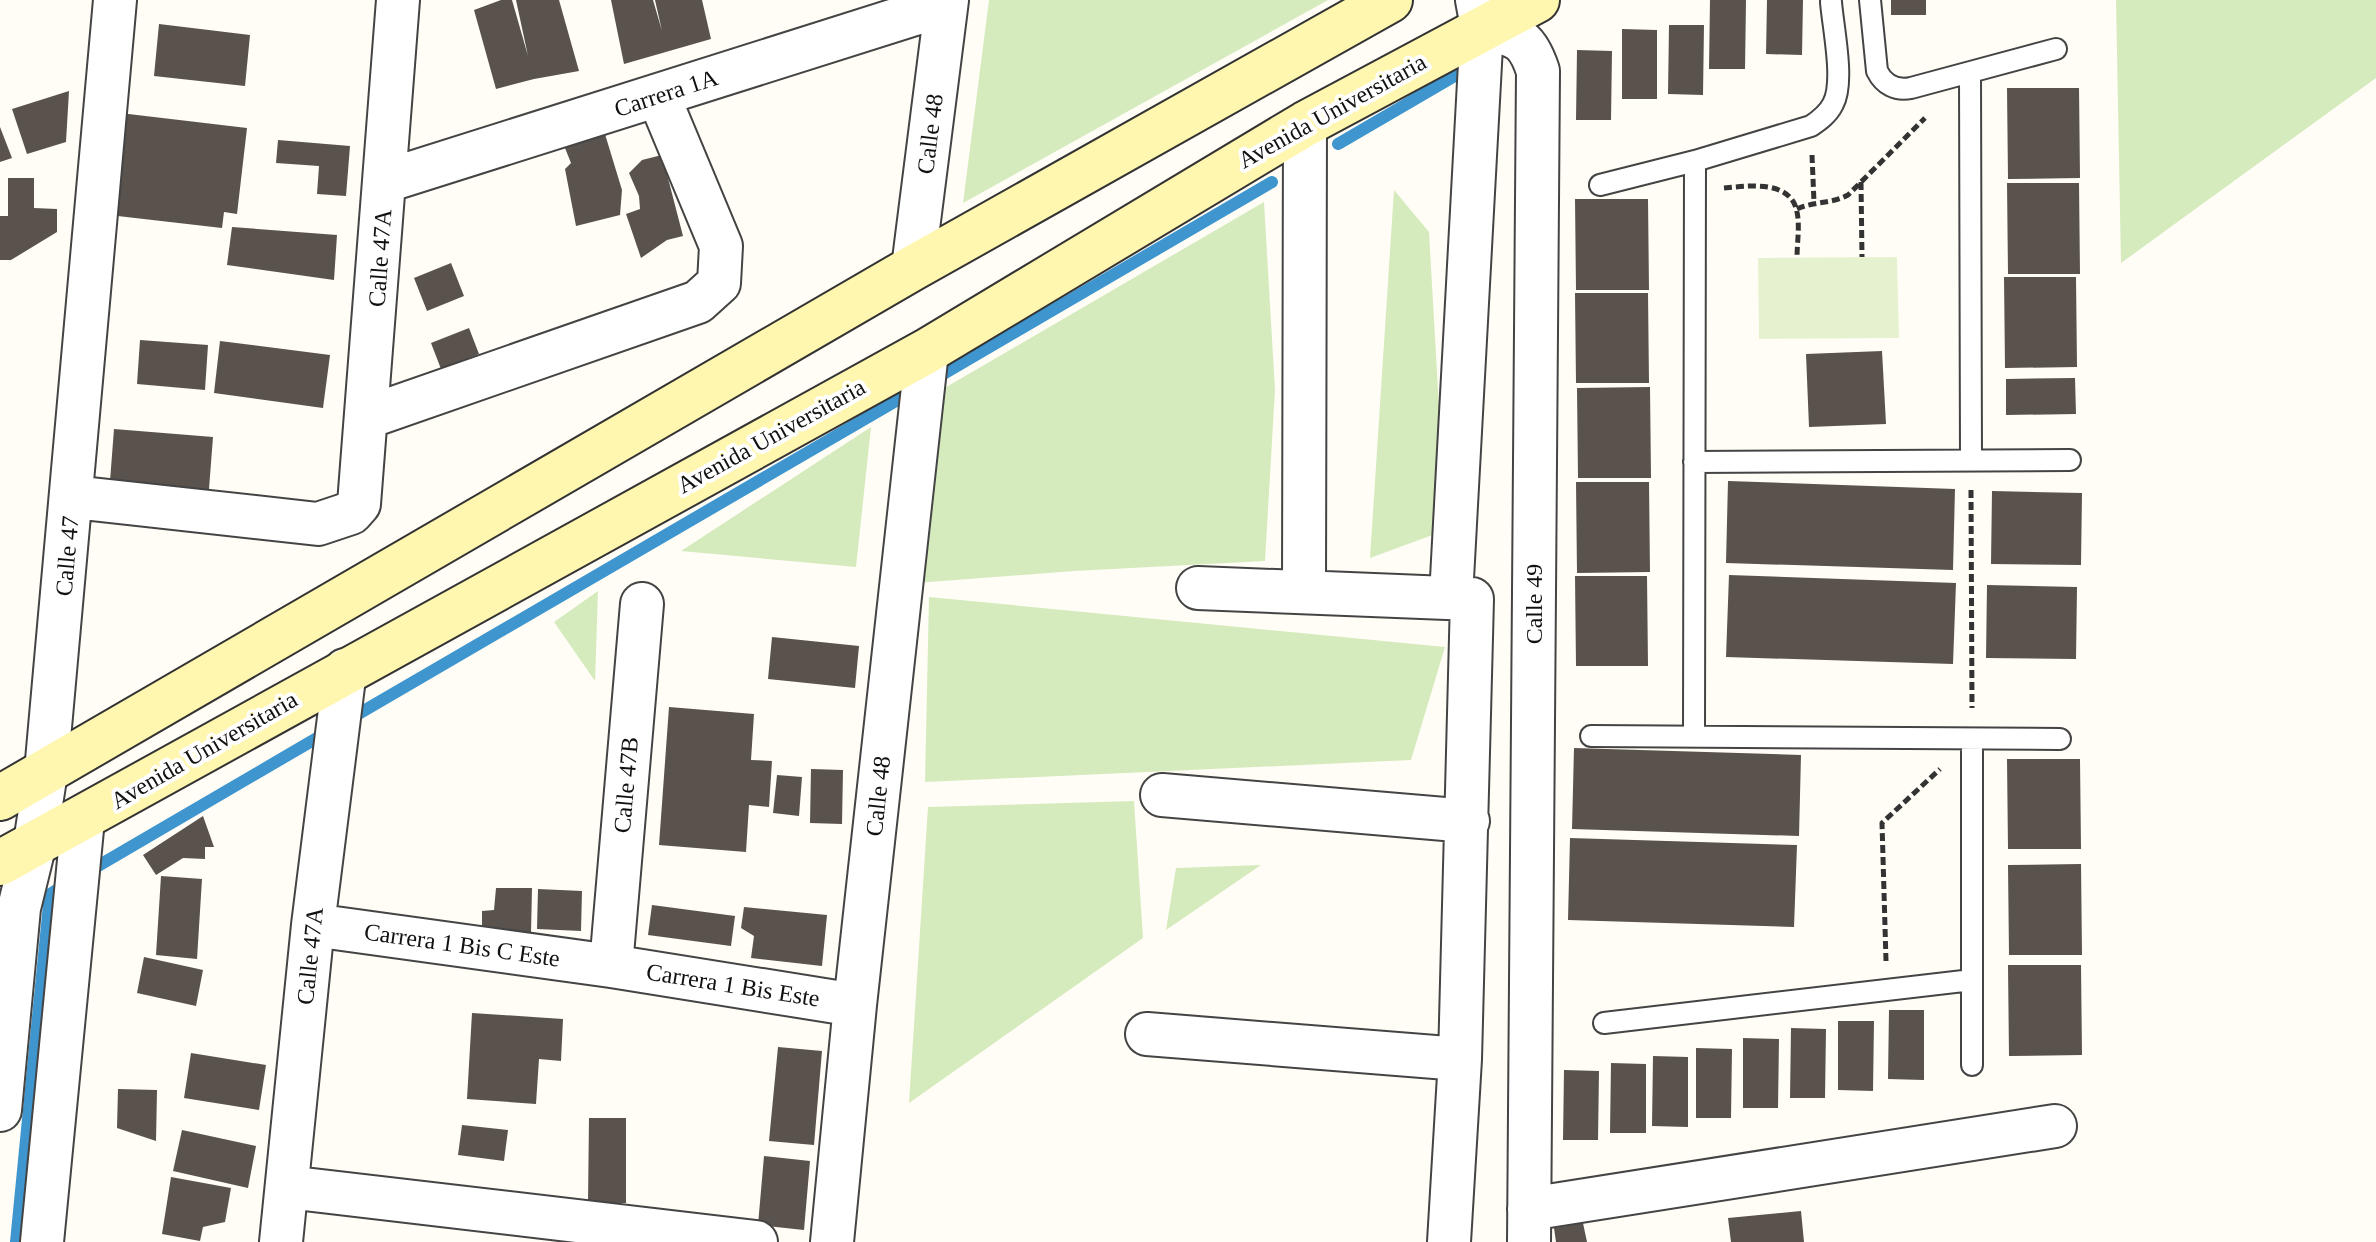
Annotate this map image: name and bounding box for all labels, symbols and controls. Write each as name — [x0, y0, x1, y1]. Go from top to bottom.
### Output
street label: Avenida Universitaria — [1234, 48, 1431, 173]
street label: Carrera 1A — [611, 64, 722, 122]
street label: Calle 48 — [912, 92, 948, 176]
street label: Calle 47A — [364, 208, 396, 308]
street label: Avenida Universitaria — [673, 373, 870, 498]
street label: Calle 47 — [51, 515, 83, 597]
street label: Calle 49 — [1521, 564, 1547, 644]
street label: Avenida Universitaria — [106, 686, 302, 814]
street label: Calle 47B — [609, 736, 643, 834]
street label: Calle 48 — [861, 755, 895, 837]
street label: Calle 47A — [292, 905, 328, 1006]
street label: Carrera 1 Bis C Este — [363, 918, 561, 972]
street label: Carrera 1 Bis Este — [644, 958, 822, 1012]

